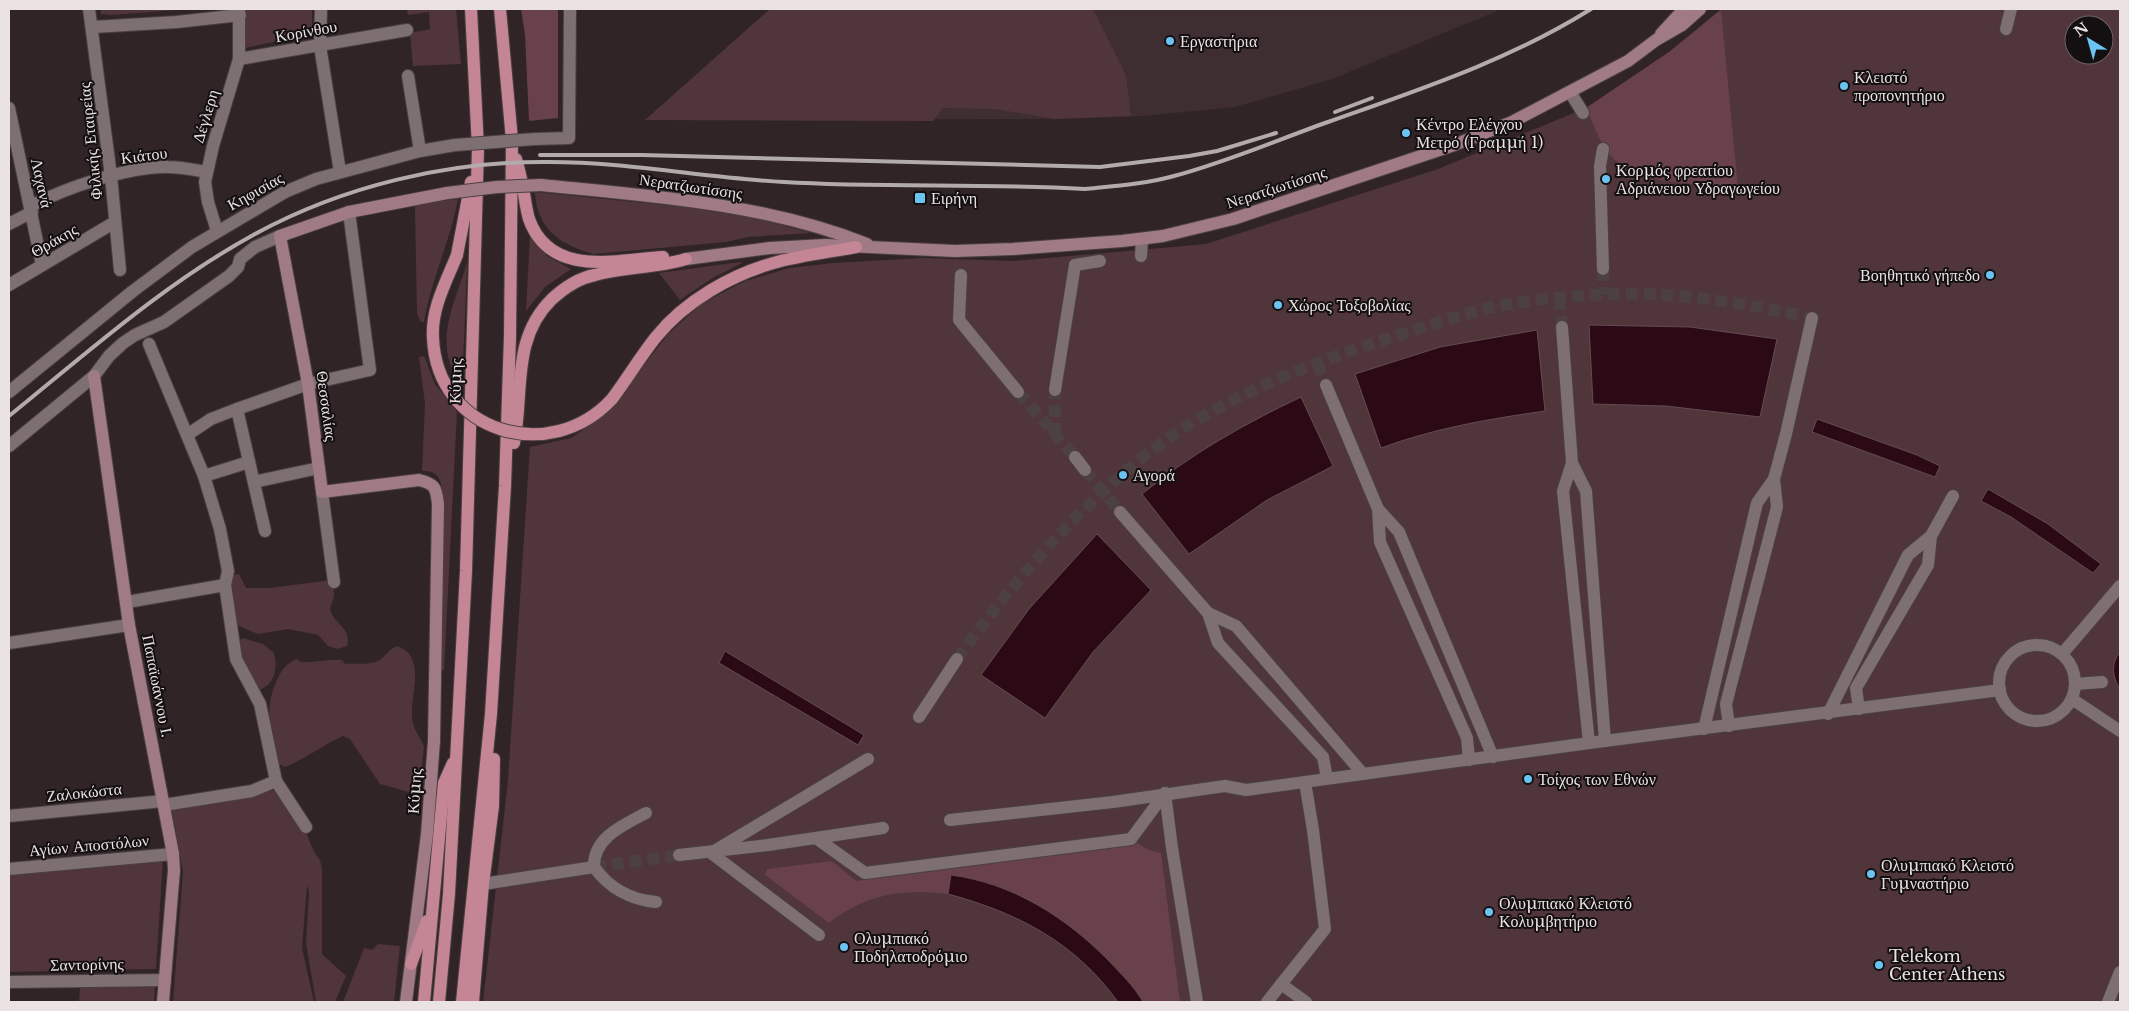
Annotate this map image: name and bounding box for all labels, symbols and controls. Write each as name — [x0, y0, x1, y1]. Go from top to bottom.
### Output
north arrow — [2064, 15, 2114, 65]
street label: Κορίνθου — [273, 16, 339, 46]
text: N — [2071, 18, 2092, 41]
place label: Εργαστήρια — [1180, 31, 1258, 51]
marker: Εργαστήρια — [1164, 35, 1176, 47]
place label: Κλειστό προπονητήριο — [1854, 67, 1945, 105]
marker: Κλειστό προπονητήριο — [1838, 80, 1850, 92]
street label: Φιλικής Εταιρείας — [74, 81, 106, 201]
street label: Δέγλερη — [187, 87, 223, 145]
place label: Κέντρο Ελέγχου Μετρό (Γραμμή 1) — [1416, 114, 1543, 152]
marker: Κέντρο Ελέγχου Μετρό (Γραμμή 1) — [1400, 127, 1412, 139]
street label: Κιάτου — [120, 142, 168, 168]
street label: Λαχανά — [27, 156, 57, 210]
place label: Κορμός φρεατίου Αδριάνειου Υδραγωγείου — [1616, 160, 1780, 198]
street label: Νερατζιωτίσσης — [1223, 161, 1329, 213]
street label: Κηφισίας — [223, 167, 287, 215]
street label: Νερατζιωτίσσης — [638, 169, 745, 203]
marker: Κορμός φρεατίου Αδριάνειου Υδραγωγείου — [1600, 173, 1612, 185]
place label: Ειρήνη — [931, 188, 977, 208]
marker: Ειρήνη — [913, 191, 927, 205]
street label: Θράκης — [27, 218, 82, 261]
place label: Βοηθητικό γήπεδο — [1860, 265, 1980, 285]
marker: Βοηθητικό γήπεδο — [1984, 269, 1996, 281]
place label: Χώρος Τοξοβολίας — [1288, 295, 1411, 315]
marker: Χώρος Τοξοβολίας — [1272, 299, 1284, 311]
street label: Κύμης — [444, 357, 466, 404]
street label: Θεσσαλίας — [312, 370, 342, 443]
place label: Αγορά — [1133, 465, 1176, 485]
marker: Αγορά — [1117, 469, 1129, 481]
street label: Παπαϊωάννου Ι. — [138, 633, 178, 739]
street label: Κύμης — [402, 767, 426, 815]
place label: Τοίχος των Εθνών — [1538, 769, 1656, 789]
marker: Τοίχος των Εθνών — [1522, 773, 1534, 785]
street label: Ζαλοκώστα — [45, 778, 123, 806]
street label: Αγίων Αποστόλων — [28, 830, 150, 860]
place label: Ολυμπιακό Κλειστό Γυμναστήριο — [1881, 855, 2014, 893]
marker: Ολυμπιακό Κλειστό Γυμναστήριο — [1865, 868, 1877, 880]
place label: Ολυμπιακό Κλειστό Κολυμβητήριο — [1499, 893, 1632, 931]
marker: Ολυμπιακό Κλειστό Κολυμβητήριο — [1483, 906, 1495, 918]
place label: Ολυμπιακό Ποδηλατοδρόμιο — [854, 928, 967, 966]
marker: Ολυμπιακό Ποδηλατοδρόμιο — [838, 941, 850, 953]
place label: Telekom Center Athens — [1889, 946, 2005, 984]
street label: Σαντορίνης — [50, 953, 125, 975]
marker: Telekom Center Athens — [1873, 959, 1885, 971]

